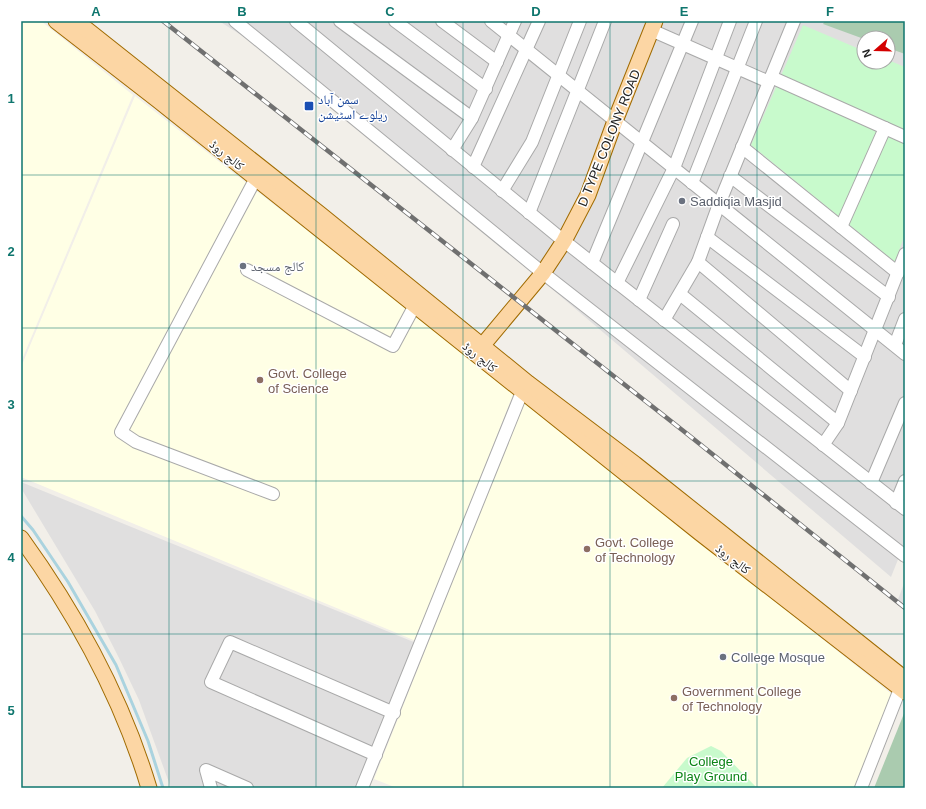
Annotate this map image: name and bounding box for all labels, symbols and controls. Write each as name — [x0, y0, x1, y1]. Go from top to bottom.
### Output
text: A — [91, 4, 101, 19]
text: B — [237, 4, 247, 19]
text: C — [385, 4, 395, 19]
text: D — [531, 4, 541, 19]
text: E — [680, 4, 689, 19]
text: F — [826, 4, 834, 19]
north arrow — [856, 30, 896, 70]
text: N — [860, 48, 874, 59]
street label: D TYPE COLONY ROAD — [575, 67, 643, 209]
text: 1 — [7, 91, 15, 106]
place label: سمن آباد ریلوے اسٹیشن — [318, 92, 388, 123]
marker: سمن آباد ریلوے اسٹیشن — [303, 100, 315, 112]
street label: کالج روڈ — [205, 137, 248, 175]
place label: Saddiqia Masjid — [690, 194, 782, 209]
marker: Saddiqia Masjid — [677, 196, 687, 206]
text: 2 — [7, 244, 15, 259]
place label: کالج مسجد — [251, 259, 305, 276]
marker: کالج مسجد — [238, 261, 248, 271]
street label: کالج روڈ — [458, 339, 501, 377]
place label: Govt. College of Science — [268, 366, 347, 396]
marker: Govt. College of Science — [255, 375, 265, 385]
text: 3 — [7, 397, 15, 412]
place label: Govt. College of Technology — [595, 535, 675, 565]
street label: کالج روڈ — [711, 541, 754, 579]
marker: Govt. College of Technology — [582, 544, 592, 554]
text: 4 — [7, 550, 15, 565]
place label: College Mosque — [731, 650, 825, 665]
marker: College Mosque — [718, 652, 728, 662]
place label: Government College of Technology — [682, 684, 801, 714]
marker: Government College of Technology — [669, 693, 679, 703]
text: 5 — [7, 703, 15, 718]
park label: College Play Ground — [675, 754, 747, 784]

